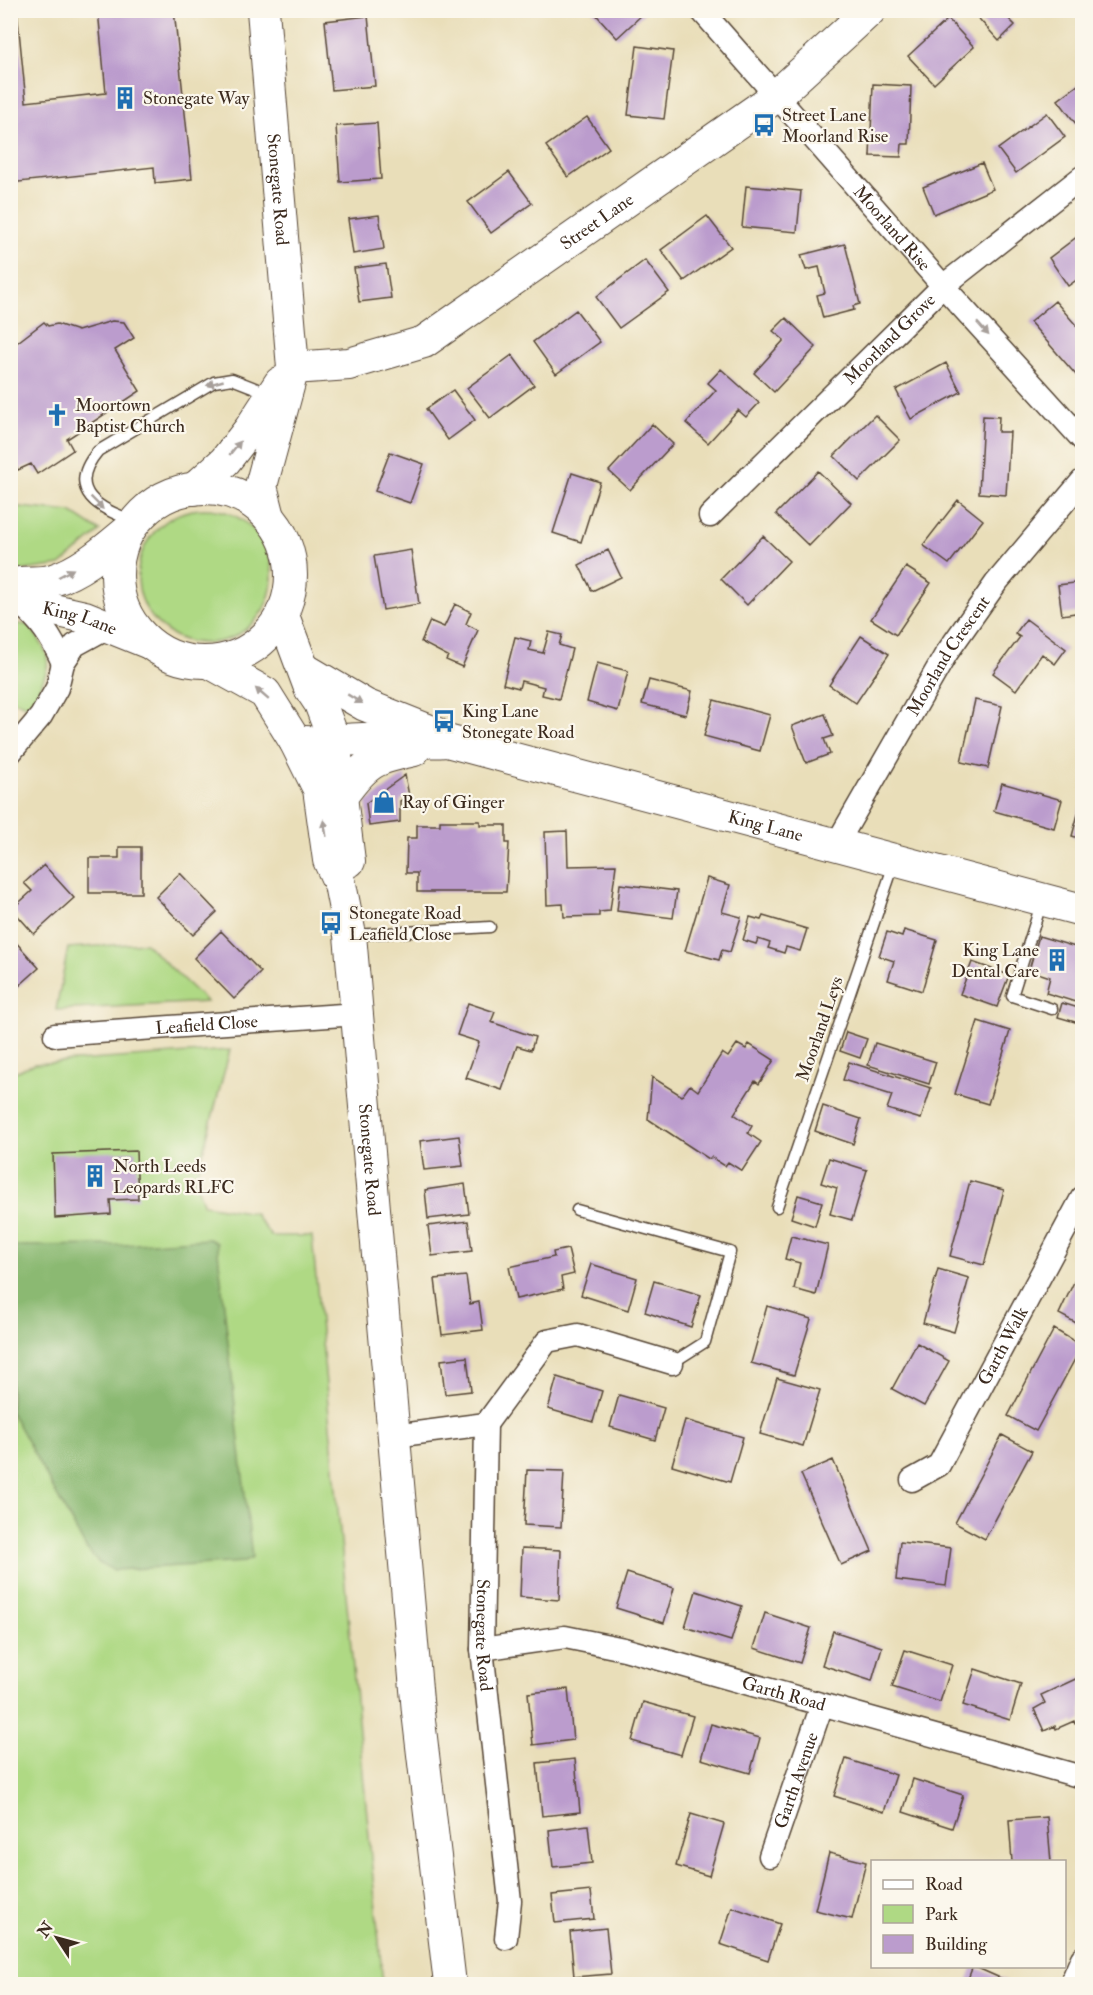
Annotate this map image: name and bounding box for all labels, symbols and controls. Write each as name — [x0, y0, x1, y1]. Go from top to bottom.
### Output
building icon: Stonegate Way — [112, 85, 138, 111]
place label: Stonegate Way — [143, 87, 251, 110]
place label: Street Lane Moorland Rise — [782, 104, 889, 148]
bus stop icon: Street Lane Moorland Rise — [751, 112, 777, 138]
street label: Stonegate Road — [262, 132, 294, 246]
street label: Moorland Rise — [848, 180, 936, 276]
street label: Street Lane — [556, 188, 638, 255]
street label: Moorland Grove — [838, 288, 941, 389]
one-way arrow — [976, 322, 990, 337]
one-way arrow — [206, 379, 224, 388]
place label: Moortown Baptist Church — [75, 394, 185, 438]
church icon: Moortown Baptist Church — [44, 402, 70, 428]
one-way arrow — [229, 440, 241, 455]
one-way arrow — [90, 496, 104, 510]
one-way arrow — [58, 568, 75, 578]
street label: Moorland Crescent — [901, 591, 995, 720]
street label: King Lane — [40, 596, 121, 640]
one-way arrow — [254, 687, 270, 700]
one-way arrow — [347, 694, 364, 704]
place label: King Lane Stonegate Road — [462, 700, 574, 744]
bus stop icon: King Lane Stonegate Road — [431, 708, 457, 734]
shop icon: Ray of Ginger — [371, 789, 397, 815]
place label: Ray of Ginger — [402, 791, 505, 814]
street label: King Lane — [726, 805, 806, 847]
one-way arrow — [320, 819, 329, 838]
place label: Stonegate Road Leafield Close — [349, 902, 461, 946]
bus stop icon: Stonegate Road Leafield Close — [318, 910, 344, 936]
place label: King Lane Dental Care — [951, 939, 1039, 983]
building icon: King Lane Dental Care — [1044, 947, 1070, 973]
street label: Moorland Leys — [791, 973, 849, 1085]
street label: Leafield Close — [155, 1009, 259, 1039]
street label: Stonegate Road — [353, 1103, 386, 1217]
place label: North Leeds Leopards RLFC — [113, 1155, 235, 1199]
building icon: North Leeds Leopards RLFC — [82, 1163, 108, 1189]
street label: Garth Walk — [972, 1302, 1033, 1389]
street label: Stonegate Road — [470, 1579, 498, 1693]
street label: Garth Road — [739, 1671, 828, 1716]
street label: Garth Avenue — [769, 1729, 823, 1832]
legend — [871, 1860, 1066, 1968]
text: Road — [925, 1873, 963, 1896]
text: Park — [925, 1903, 958, 1926]
north arrow — [27, 1908, 87, 1968]
text: N — [33, 1918, 58, 1942]
text: Building — [925, 1933, 988, 1956]

